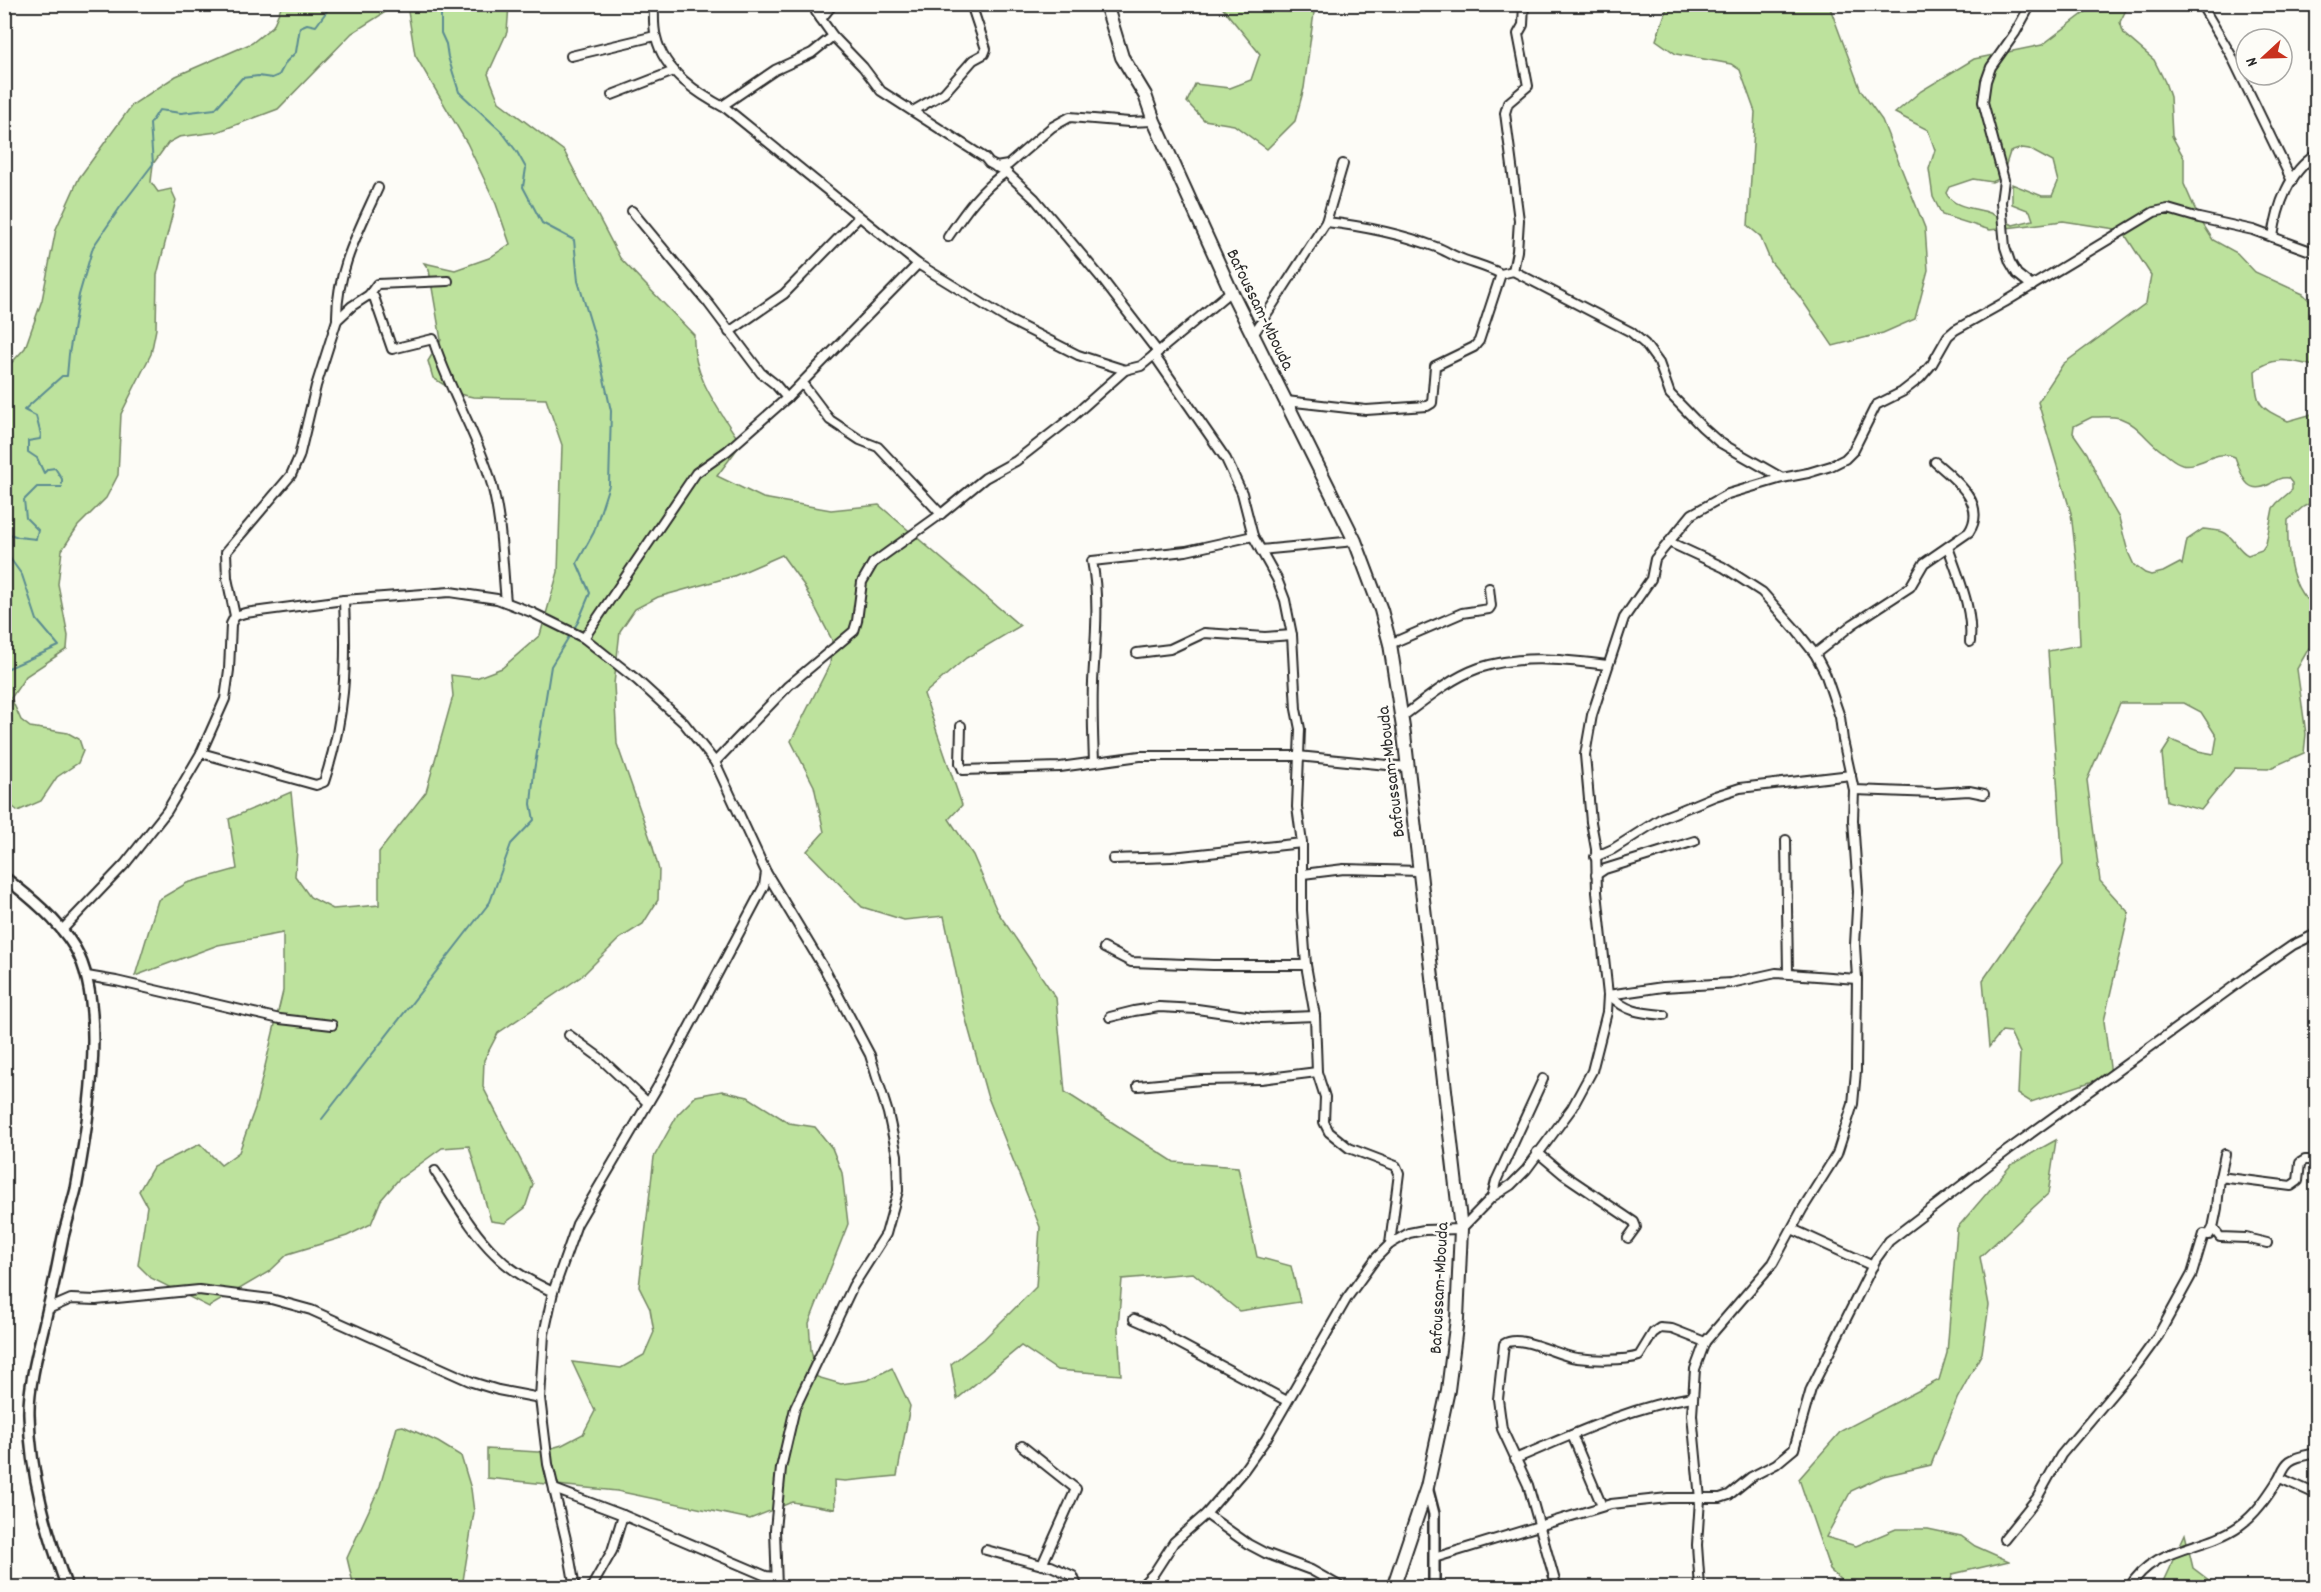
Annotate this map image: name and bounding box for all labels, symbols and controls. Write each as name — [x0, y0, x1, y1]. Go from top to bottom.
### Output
north arrow — [2234, 27, 2294, 87]
text: N — [2240, 54, 2265, 70]
street label: Bafoussam-Mbouda — [1219, 245, 1299, 375]
street label: Bafoussam-Mbouda — [1372, 704, 1413, 839]
street label: Bafoussam-Mbouda — [1425, 1221, 1456, 1355]

